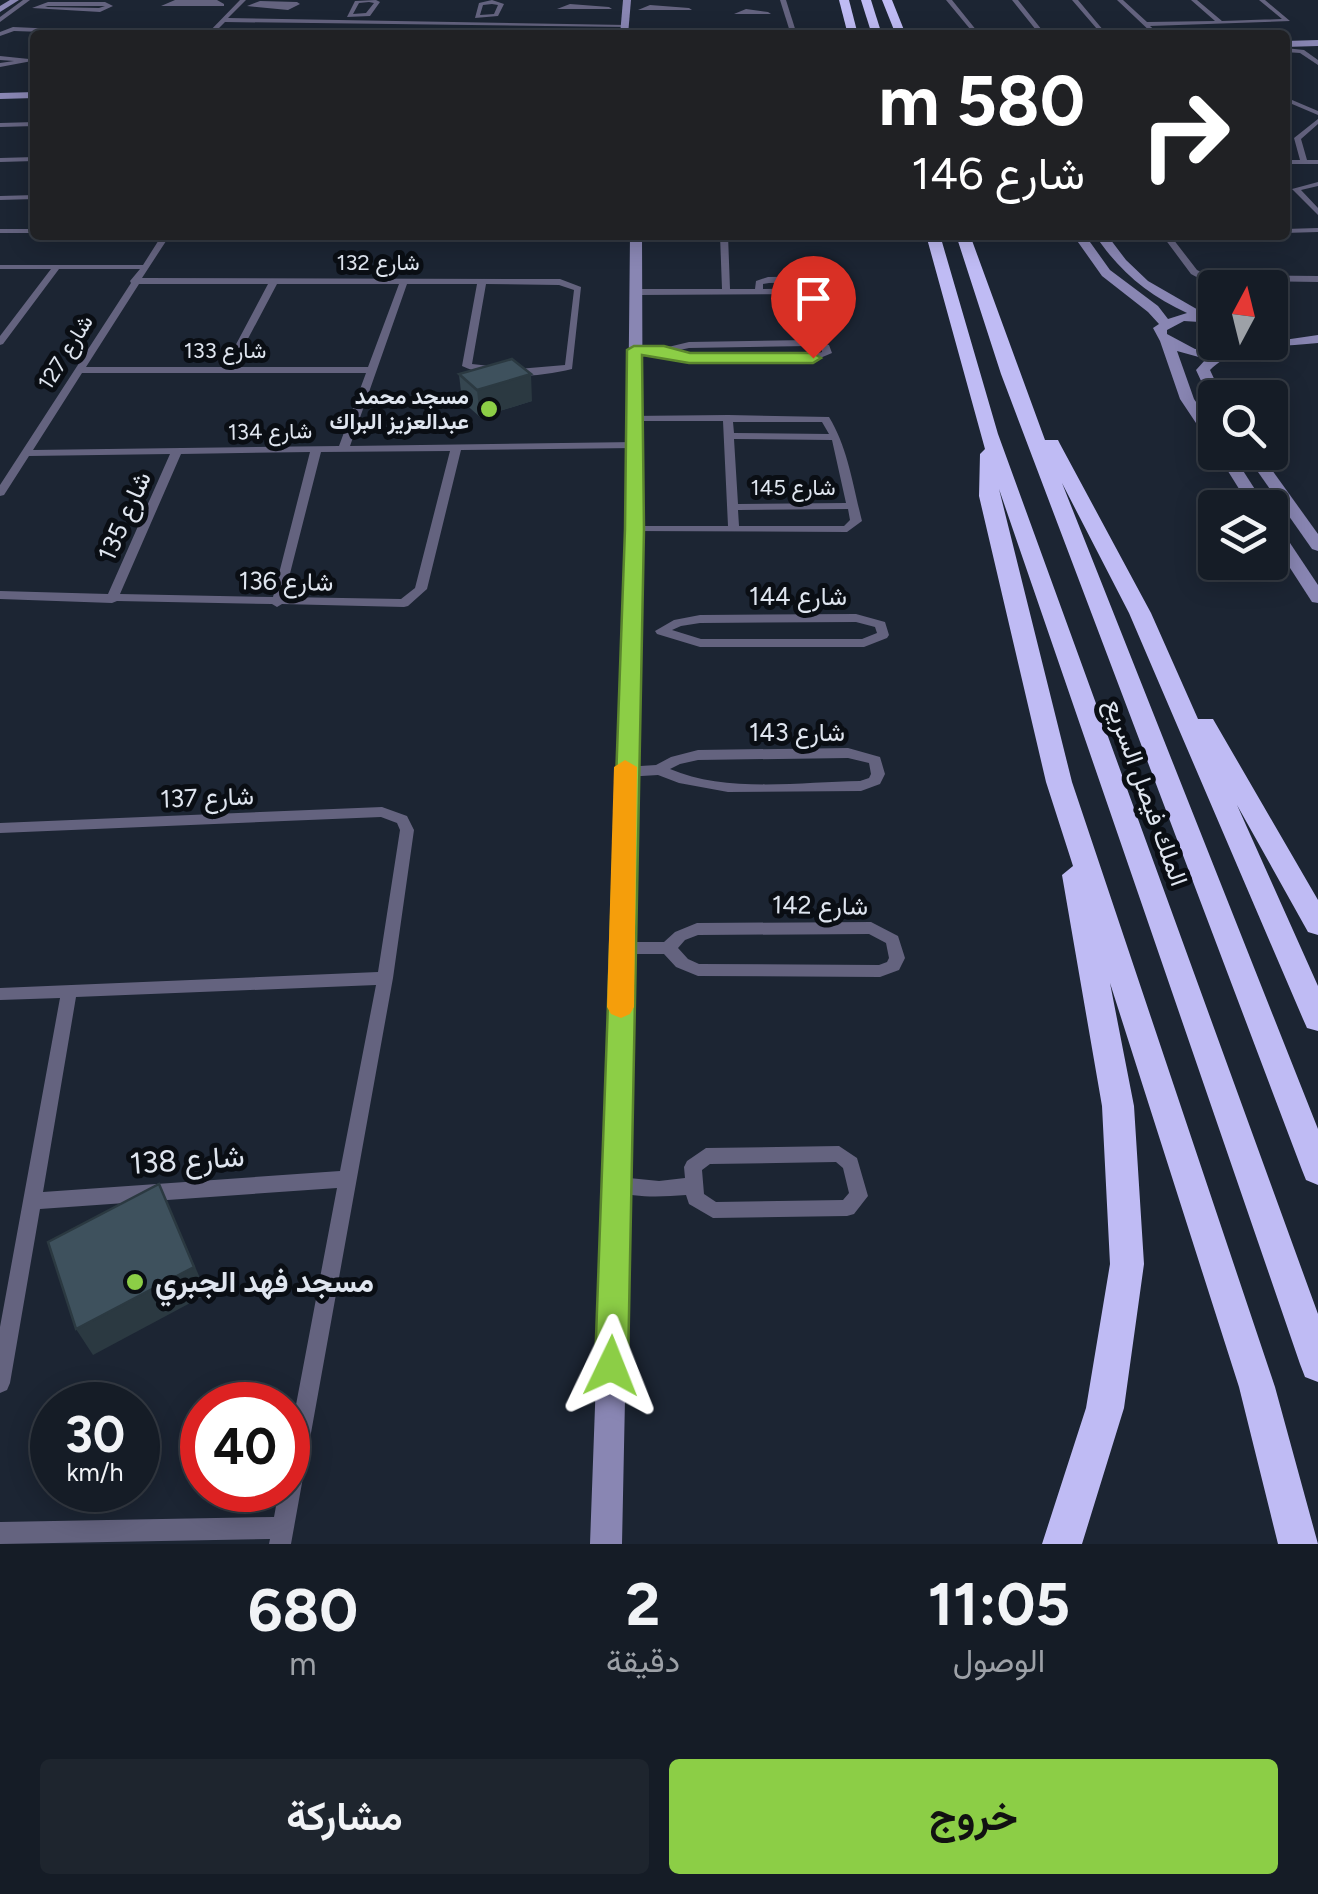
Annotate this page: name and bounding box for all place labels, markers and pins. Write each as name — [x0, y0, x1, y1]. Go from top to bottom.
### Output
pin — [771, 256, 856, 359]
place label: مسجد محمد عبدالعزيز البراك — [330, 383, 469, 435]
marker: مسجد محمد عبدالعزيز البراك — [478, 398, 500, 420]
place label: مسجد فهد الجبري — [155, 1263, 374, 1307]
marker: مسجد فهد الجبري — [124, 1271, 146, 1293]

